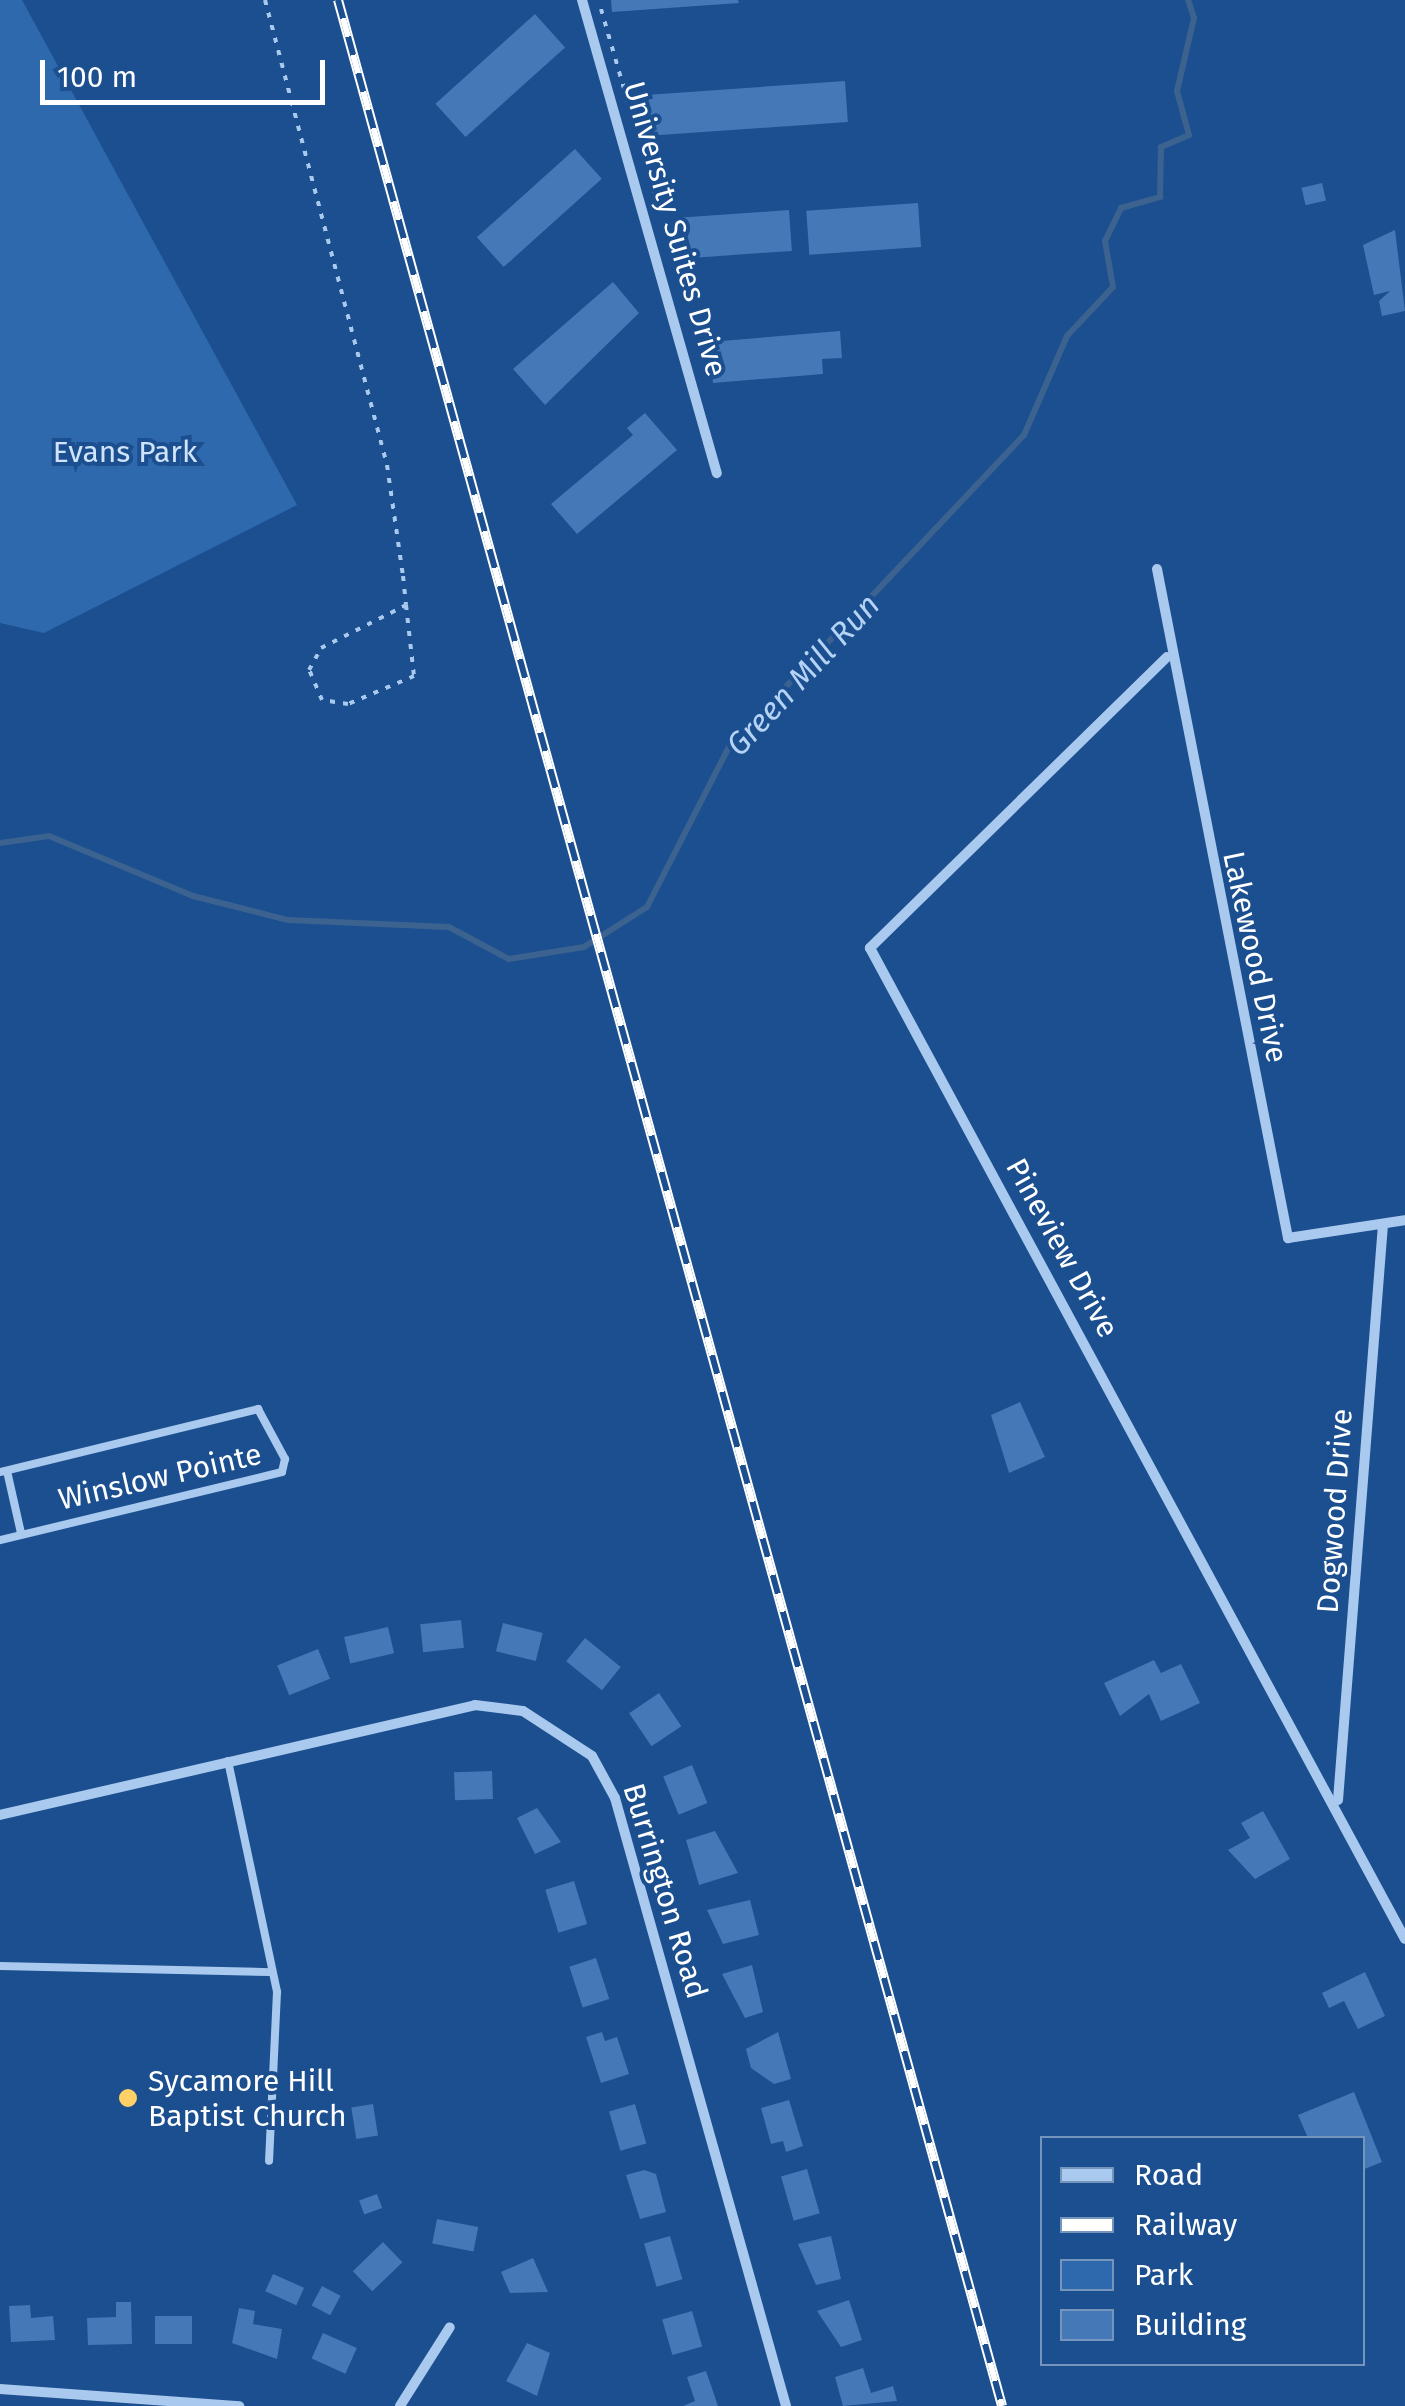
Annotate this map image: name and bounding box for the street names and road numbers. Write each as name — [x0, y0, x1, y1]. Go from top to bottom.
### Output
street label: University Suites Drive — [616, 77, 734, 381]
street label: Lakewood Drive — [1215, 848, 1295, 1066]
street label: Pineview Drive — [998, 1152, 1126, 1344]
street label: Dogwood Drive — [1310, 1407, 1360, 1615]
street label: Winslow Pointe — [55, 1436, 265, 1518]
street label: Burrington Road — [615, 1779, 715, 2003]

